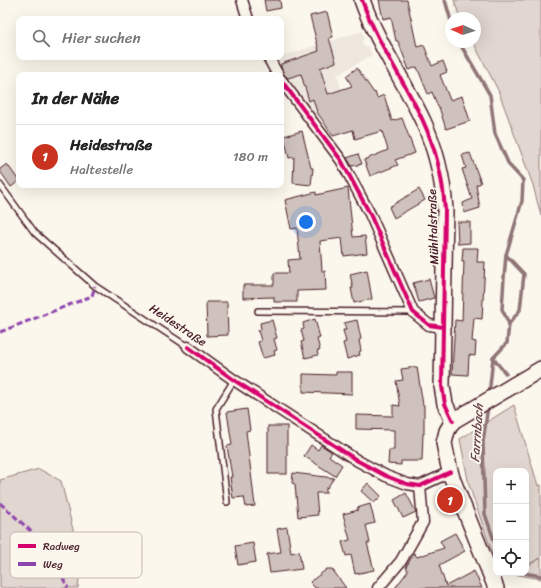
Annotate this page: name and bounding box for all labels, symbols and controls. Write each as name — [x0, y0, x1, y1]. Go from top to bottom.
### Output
north arrow — [445, 12, 481, 48]
search box — [16, 16, 284, 60]
text: Hier suchen — [62, 25, 141, 51]
icon: search — [30, 27, 52, 49]
text: In der Nähe — [32, 83, 119, 113]
text: Heidestraße — [70, 132, 152, 158]
text: 1 — [42, 145, 48, 168]
text: 180 m — [233, 145, 268, 168]
text: Haltestelle — [70, 158, 133, 181]
street label: Mühltalstraße — [421, 189, 445, 265]
your location — [296, 212, 316, 232]
street label: Heidestraße — [145, 297, 211, 353]
water label: Farrnbach — [463, 402, 490, 463]
map controls — [493, 468, 529, 576]
button: + — [493, 468, 529, 504]
pin: 1 — [437, 485, 463, 515]
button: − — [493, 504, 529, 540]
legend — [10, 532, 142, 578]
text: Radweg — [43, 537, 80, 556]
button: locate — [493, 540, 529, 576]
text: Weg — [43, 555, 63, 574]

